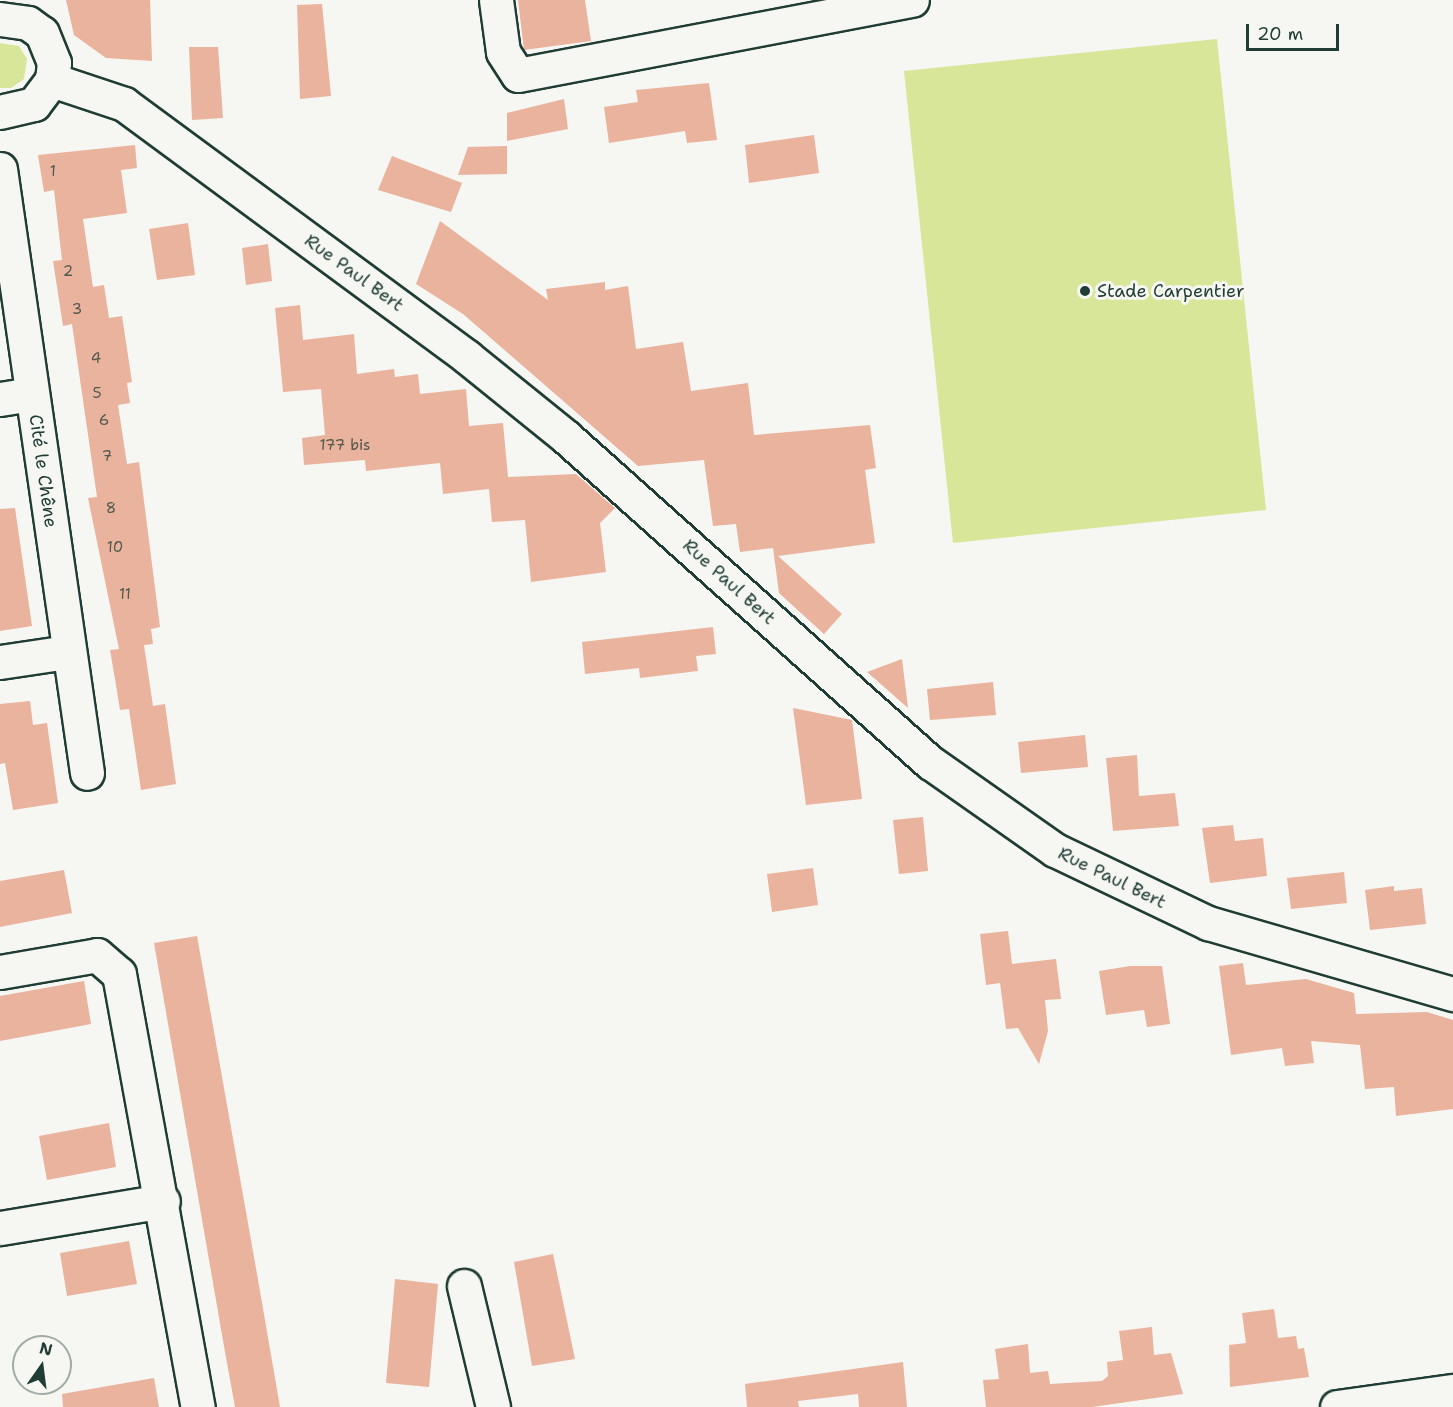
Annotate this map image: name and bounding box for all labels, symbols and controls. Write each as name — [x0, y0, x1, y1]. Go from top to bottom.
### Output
scale bar — [1249, 12, 1342, 50]
text: 20 m — [1257, 22, 1303, 46]
house number: 1 — [50, 163, 56, 181]
street label: Rue Paul Bert — [300, 230, 408, 316]
house number: 2 — [63, 263, 73, 281]
place label: Stade Carpentier — [1097, 280, 1244, 302]
marker: Stade Carpentier — [1078, 284, 1092, 298]
house number: 3 — [72, 301, 82, 319]
house number: 4 — [91, 350, 101, 368]
house number: 5 — [92, 385, 102, 403]
house number: 6 — [99, 412, 109, 430]
street label: Cité le Chêne — [24, 413, 62, 529]
house number: 177 bis — [320, 437, 370, 455]
house number: 7 — [102, 448, 112, 466]
house number: 8 — [106, 500, 116, 518]
street label: Rue Paul Bert — [678, 535, 780, 629]
house number: 10 — [107, 539, 123, 557]
house number: 11 — [119, 586, 131, 604]
street label: Rue Paul Bert — [1055, 843, 1169, 913]
north arrow — [12, 1335, 72, 1395]
text: N — [37, 1337, 55, 1361]

